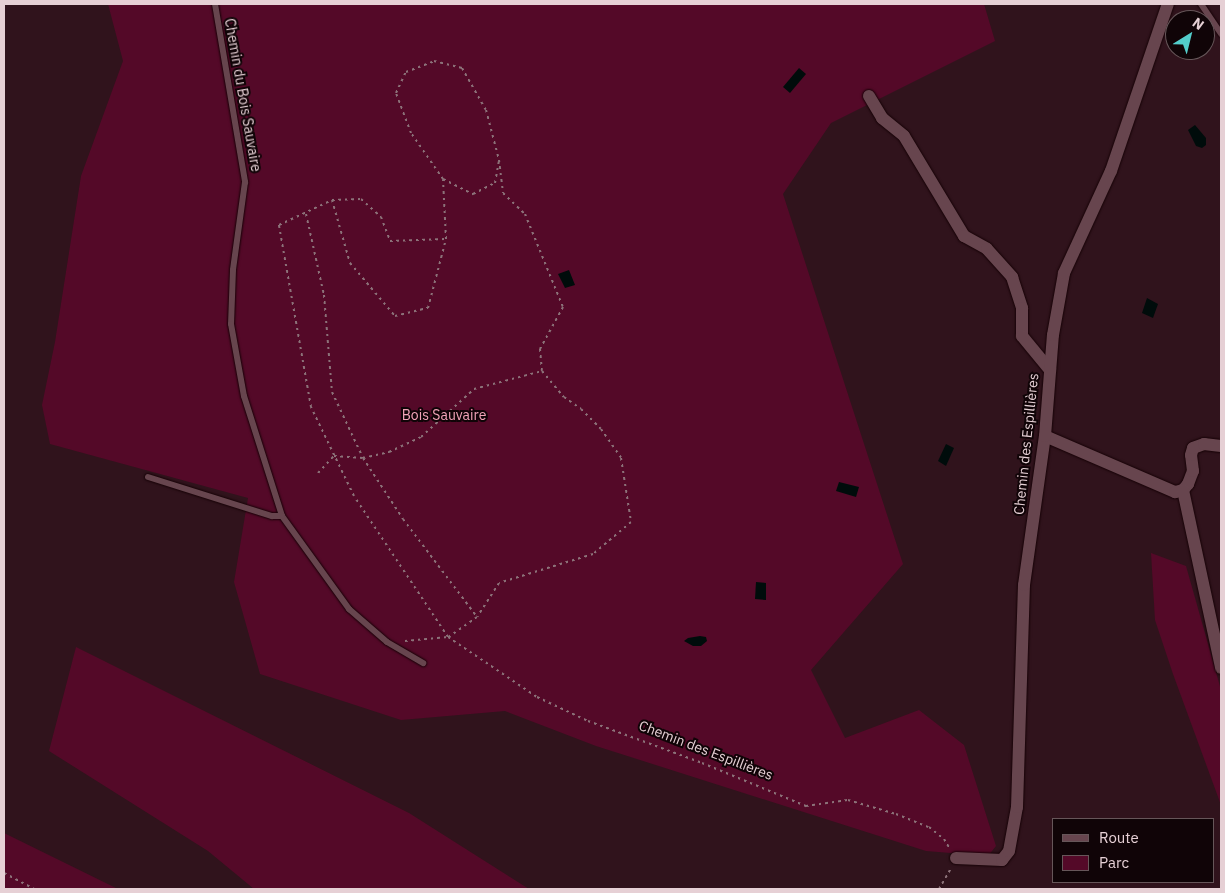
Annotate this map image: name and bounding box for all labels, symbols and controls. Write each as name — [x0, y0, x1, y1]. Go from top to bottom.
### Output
north arrow — [1165, 10, 1215, 60]
text: N — [1189, 13, 1208, 34]
street label: Chemin du Bois Sauvaire — [221, 17, 265, 173]
street label: Chemin des Espillières — [1010, 372, 1042, 516]
park label: Bois Sauvaire — [402, 407, 486, 423]
street label: Chemin des Espillières — [637, 717, 775, 783]
legend — [1052, 818, 1215, 883]
text: Route — [1099, 828, 1139, 847]
text: Parc — [1099, 853, 1129, 872]

